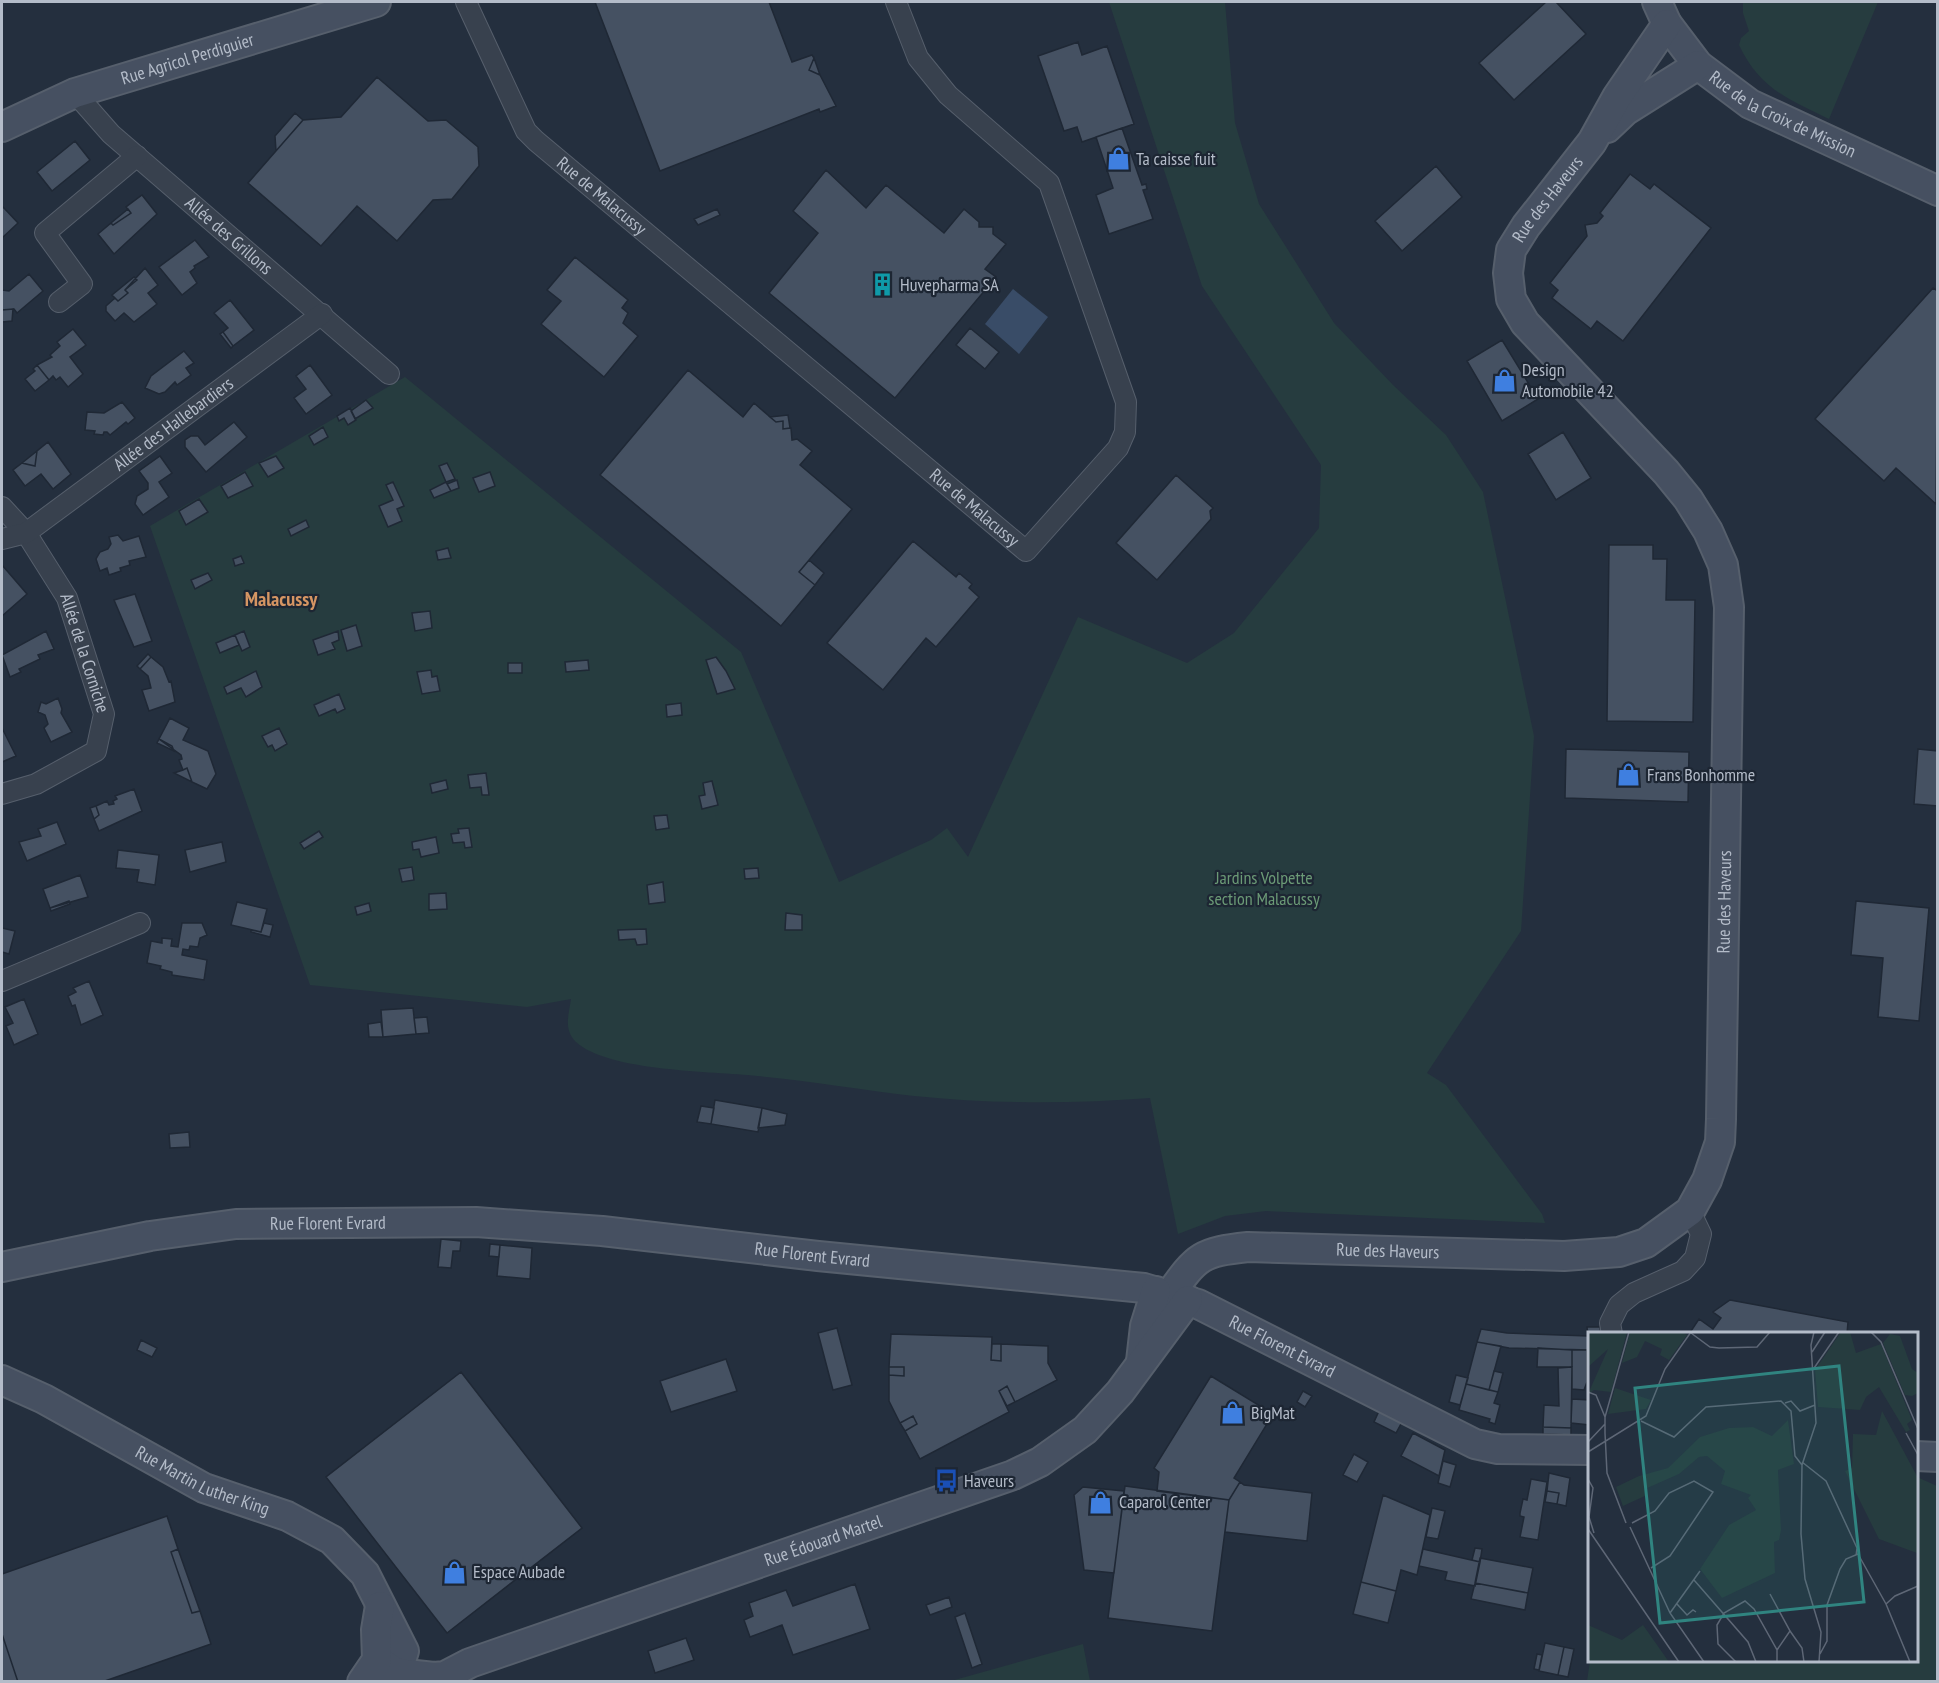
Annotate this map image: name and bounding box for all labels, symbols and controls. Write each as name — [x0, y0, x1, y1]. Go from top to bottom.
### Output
street label: Rue Agricol Perdiguier — [118, 28, 257, 89]
street label: Rue de la Croix de Mission — [1705, 65, 1860, 162]
shop icon: Ta caisse fuit — [1105, 146, 1131, 172]
place label: Ta caisse fuit — [1136, 147, 1216, 170]
street label: Rue de Malacussy — [552, 151, 652, 240]
street label: Rue des Haveurs — [1507, 151, 1588, 246]
street label: Allée des Grillons — [180, 191, 278, 279]
building icon: Huvepharma SA — [869, 272, 895, 298]
place label: Huvepharma SA — [900, 273, 999, 296]
place label: Design Automobile 42 — [1522, 358, 1614, 402]
shop icon: Design Automobile 42 — [1491, 367, 1517, 393]
street label: Allée des Hallebardiers — [109, 372, 238, 476]
street label: Rue de Malacussy — [925, 463, 1024, 552]
district label: Malacussy — [245, 586, 318, 612]
street label: Allée de la Corniche — [55, 590, 115, 715]
shop icon: Frans Bonhomme — [1616, 762, 1642, 788]
place label: Frans Bonhomme — [1647, 763, 1755, 786]
street label: Rue des Haveurs — [1712, 850, 1736, 954]
park label: Jardins Volpette section Malacussy — [1208, 866, 1320, 910]
street label: Rue Florent Evrard — [270, 1211, 386, 1235]
street label: Rue Florent Evrard — [753, 1237, 871, 1272]
street label: Rue des Haveurs — [1336, 1238, 1440, 1263]
street label: Rue Florent Evrard — [1226, 1310, 1339, 1382]
inset map — [1588, 1332, 1918, 1662]
shop icon: BigMat — [1220, 1400, 1246, 1426]
place label: BigMat — [1251, 1401, 1295, 1424]
street label: Rue Martin Luther King — [132, 1440, 273, 1520]
bus stop icon: Haveurs — [933, 1468, 959, 1494]
place label: Haveurs — [964, 1469, 1014, 1492]
shop icon: Caparol Center — [1088, 1489, 1114, 1515]
place label: Caparol Center — [1119, 1490, 1210, 1513]
street label: Rue Édouard Martel — [761, 1509, 886, 1571]
shop icon: Espace Aubade — [442, 1559, 468, 1585]
place label: Espace Aubade — [473, 1560, 565, 1583]

